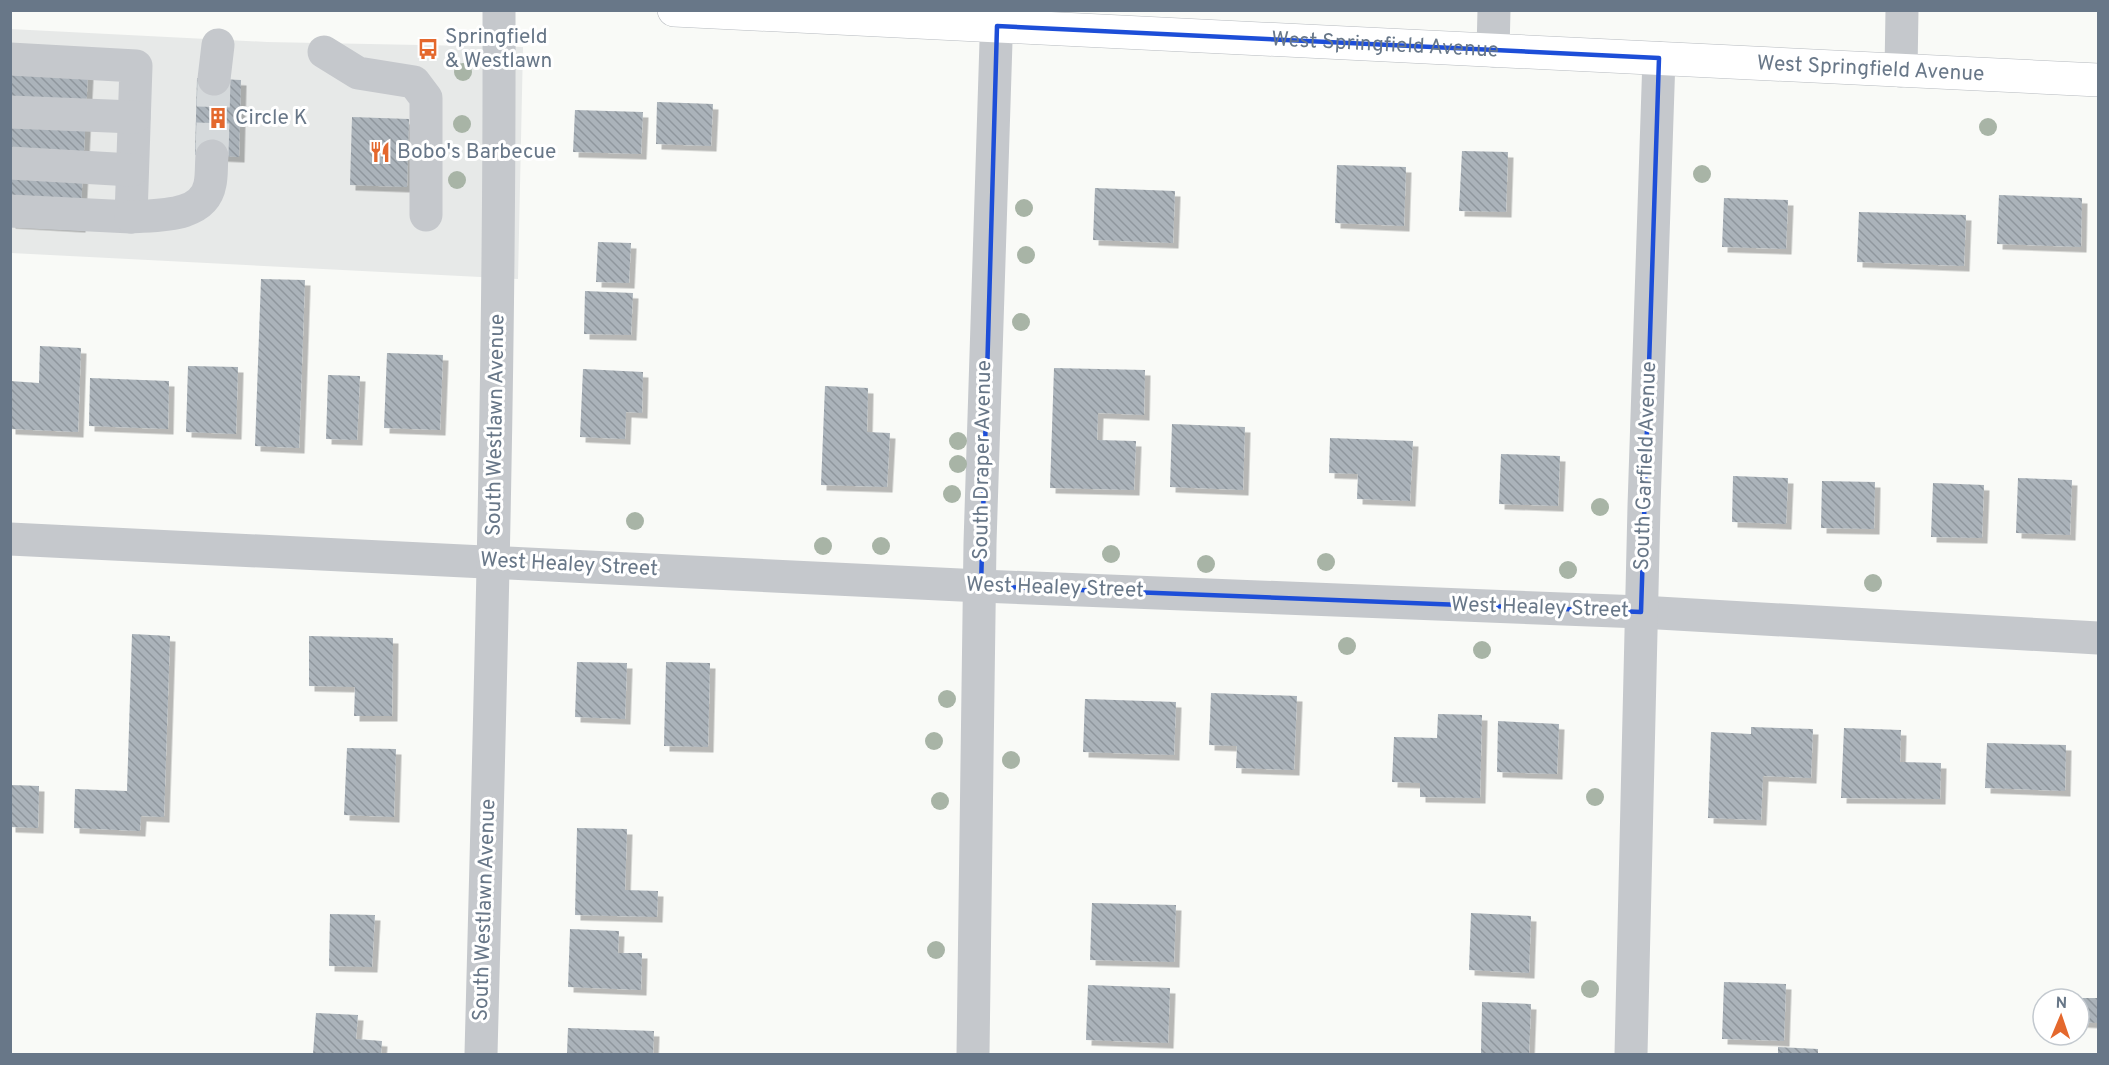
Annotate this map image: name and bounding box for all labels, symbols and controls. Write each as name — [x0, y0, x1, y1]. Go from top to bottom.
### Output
place label: Springfield & Westlawn — [445, 24, 552, 75]
street label: West Springfield Avenue — [1271, 26, 1500, 64]
bus stop icon: Springfield & Westlawn — [416, 37, 440, 61]
street label: West Springfield Avenue — [1756, 50, 1985, 88]
place label: Circle K — [235, 105, 308, 132]
building icon: Circle K — [206, 106, 230, 130]
place label: Bobo's Barbecue — [397, 139, 556, 166]
restaurant icon: Bobo's Barbecue — [368, 140, 392, 164]
street label: South Westlawn Avenue — [481, 314, 511, 536]
street label: South Draper Avenue — [968, 360, 998, 560]
street label: South Garfield Avenue — [1629, 361, 1663, 571]
street label: West Healey Street — [479, 547, 659, 583]
street label: West Healey Street — [966, 571, 1144, 605]
street label: West Healey Street — [1451, 591, 1629, 625]
street label: South Westlawn Avenue — [468, 798, 502, 1022]
north arrow — [2031, 987, 2091, 1047]
text: N — [2055, 994, 2068, 1014]

